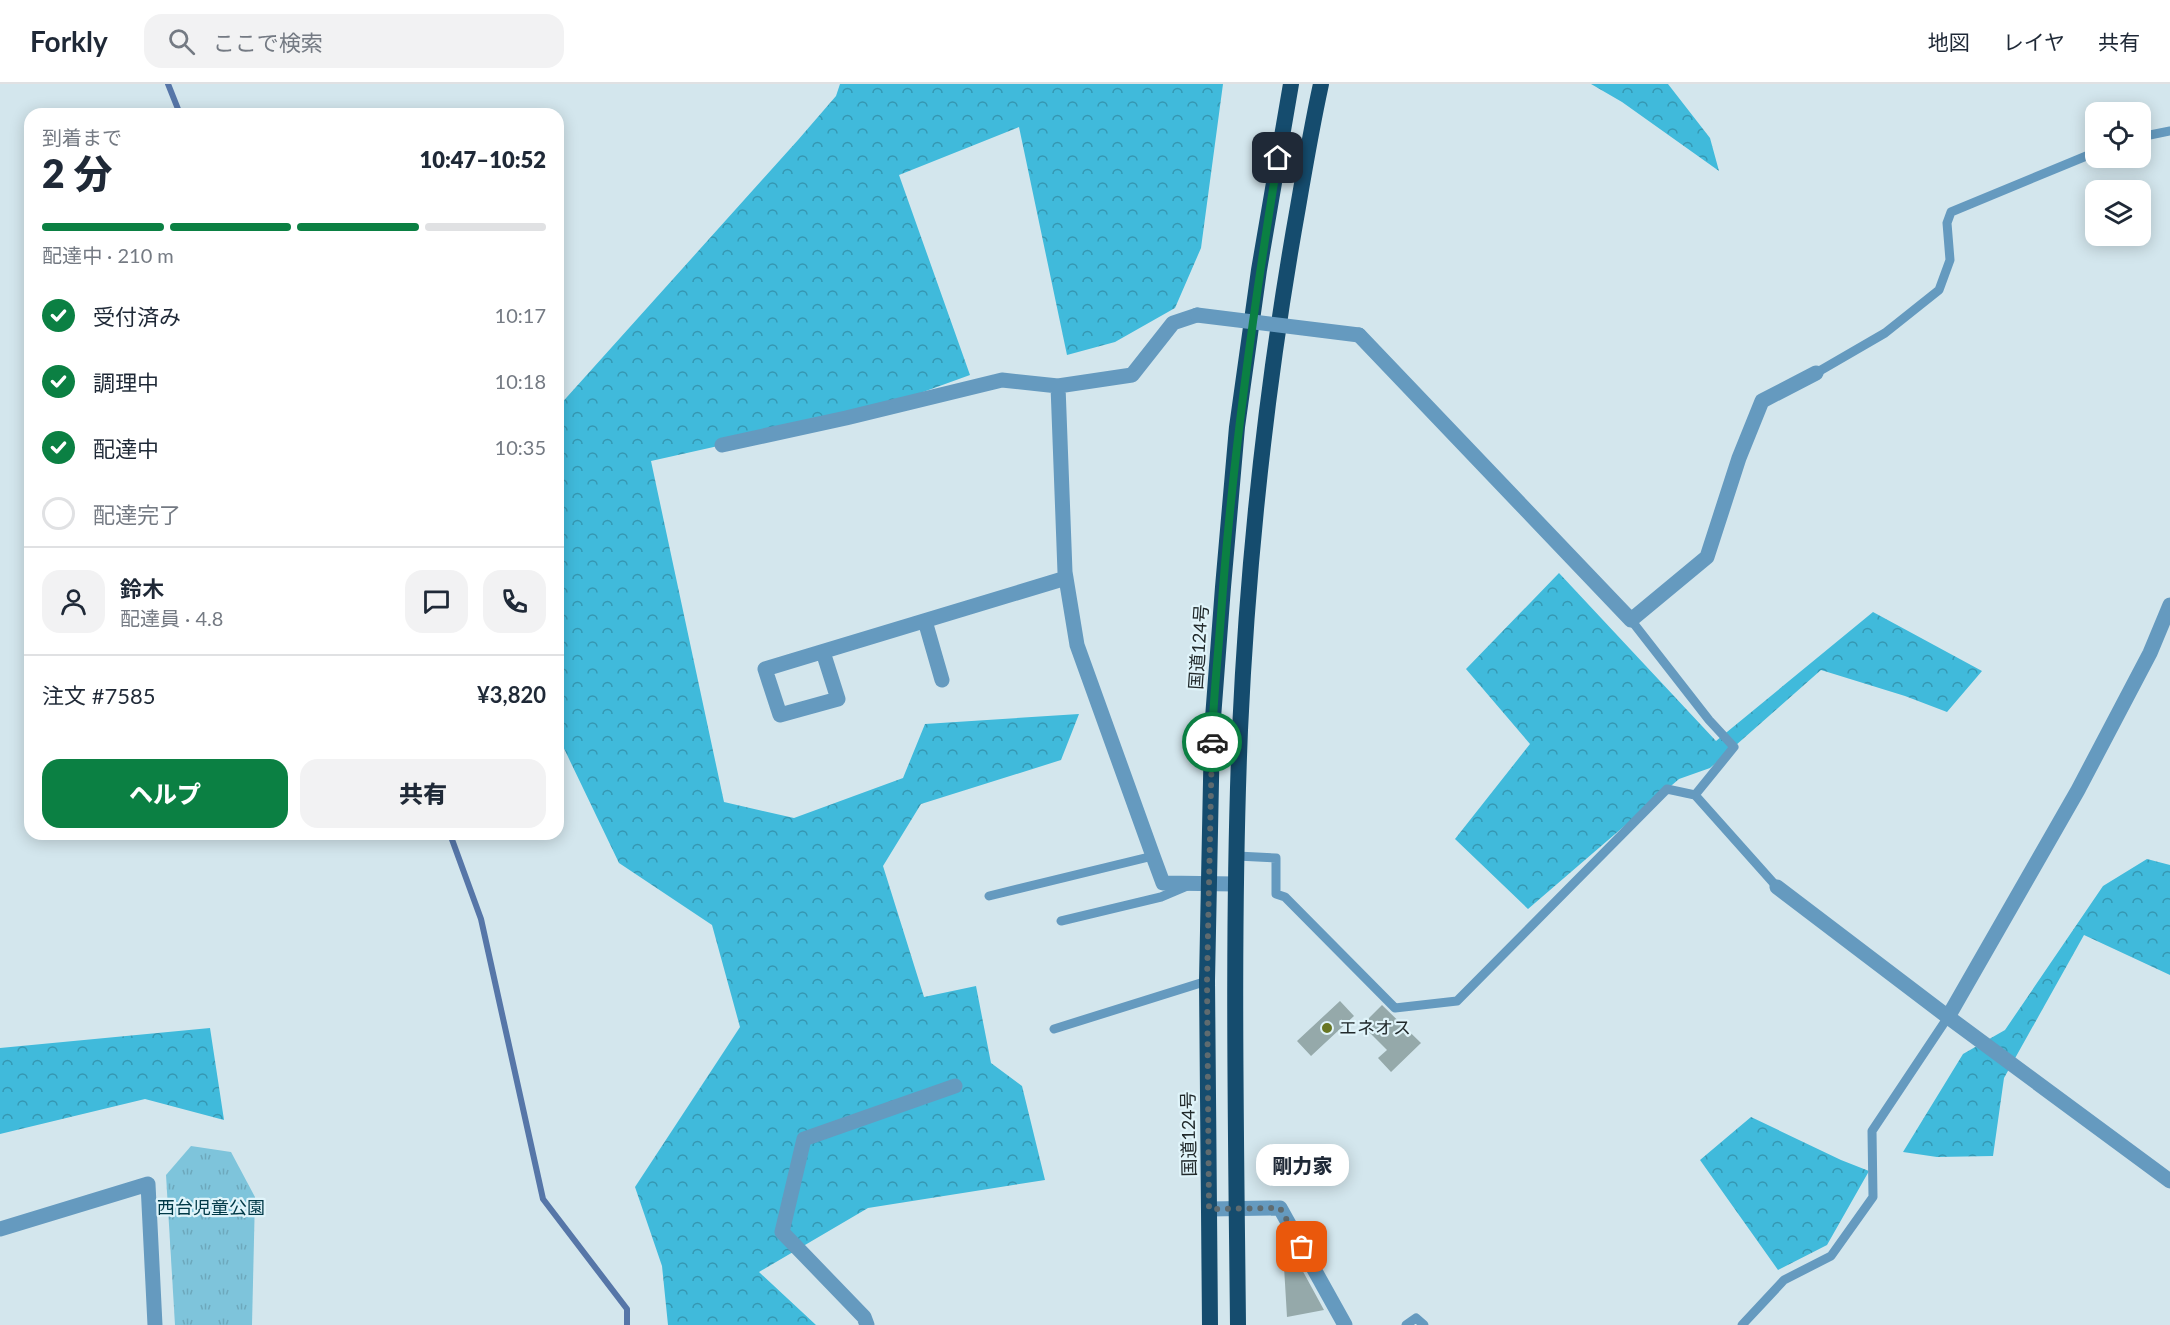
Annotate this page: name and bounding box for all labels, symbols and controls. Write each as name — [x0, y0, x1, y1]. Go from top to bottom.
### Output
search box — [144, 14, 564, 68]
text: Forkly — [30, 24, 108, 58]
icon: search — [165, 25, 198, 58]
text: ここで検索 — [213, 29, 323, 56]
text: 地図 — [1928, 29, 1970, 54]
text: レイヤ — [2003, 29, 2065, 54]
text: 共有 — [2098, 29, 2140, 54]
map controls — [2085, 102, 2151, 246]
button: locate — [2085, 102, 2151, 168]
text: 到着まで — [42, 125, 122, 149]
pin — [1252, 132, 1303, 183]
icon: home — [1261, 141, 1294, 174]
text: 10:47–10:52 — [420, 146, 546, 173]
text: 2 分 — [42, 150, 113, 196]
button: layers — [2085, 180, 2151, 246]
text: 配達中 · 210 m — [42, 243, 174, 267]
icon: check — [42, 299, 75, 332]
text: 受付済み — [93, 303, 181, 330]
text: 10:17 — [495, 303, 546, 327]
icon: check — [42, 365, 75, 398]
text: 調理中 — [93, 369, 159, 396]
text: 10:18 — [495, 369, 546, 393]
icon: check — [42, 431, 75, 464]
text: 配達中 — [93, 435, 159, 462]
text: 10:35 — [495, 435, 546, 459]
text: 配達完了 — [93, 501, 181, 528]
button: person — [42, 570, 105, 633]
button: chat — [405, 570, 468, 633]
button: phone — [483, 570, 546, 633]
text: 鈴木 — [120, 575, 164, 602]
street label: 国道124号 — [1184, 604, 1212, 690]
text: 配達員 · 4.8 — [120, 606, 223, 630]
text: ¥3,820 — [477, 681, 546, 708]
text: 注文 #7585 — [42, 682, 155, 709]
courier — [1182, 712, 1242, 772]
icon: car — [1196, 726, 1229, 759]
button: ヘルプ — [42, 759, 288, 828]
button: 共有 — [300, 759, 546, 828]
place label: エネオス — [1339, 1016, 1411, 1038]
marker: エネオス — [1320, 1021, 1334, 1035]
street label: 国道124号 — [1176, 1091, 1200, 1177]
callout: 剛力家 — [1256, 1145, 1348, 1187]
text: 剛力家 — [1273, 1153, 1333, 1177]
park label: 西台児童公園 — [157, 1196, 265, 1218]
pin — [1276, 1221, 1327, 1272]
icon: bag — [1285, 1230, 1318, 1263]

